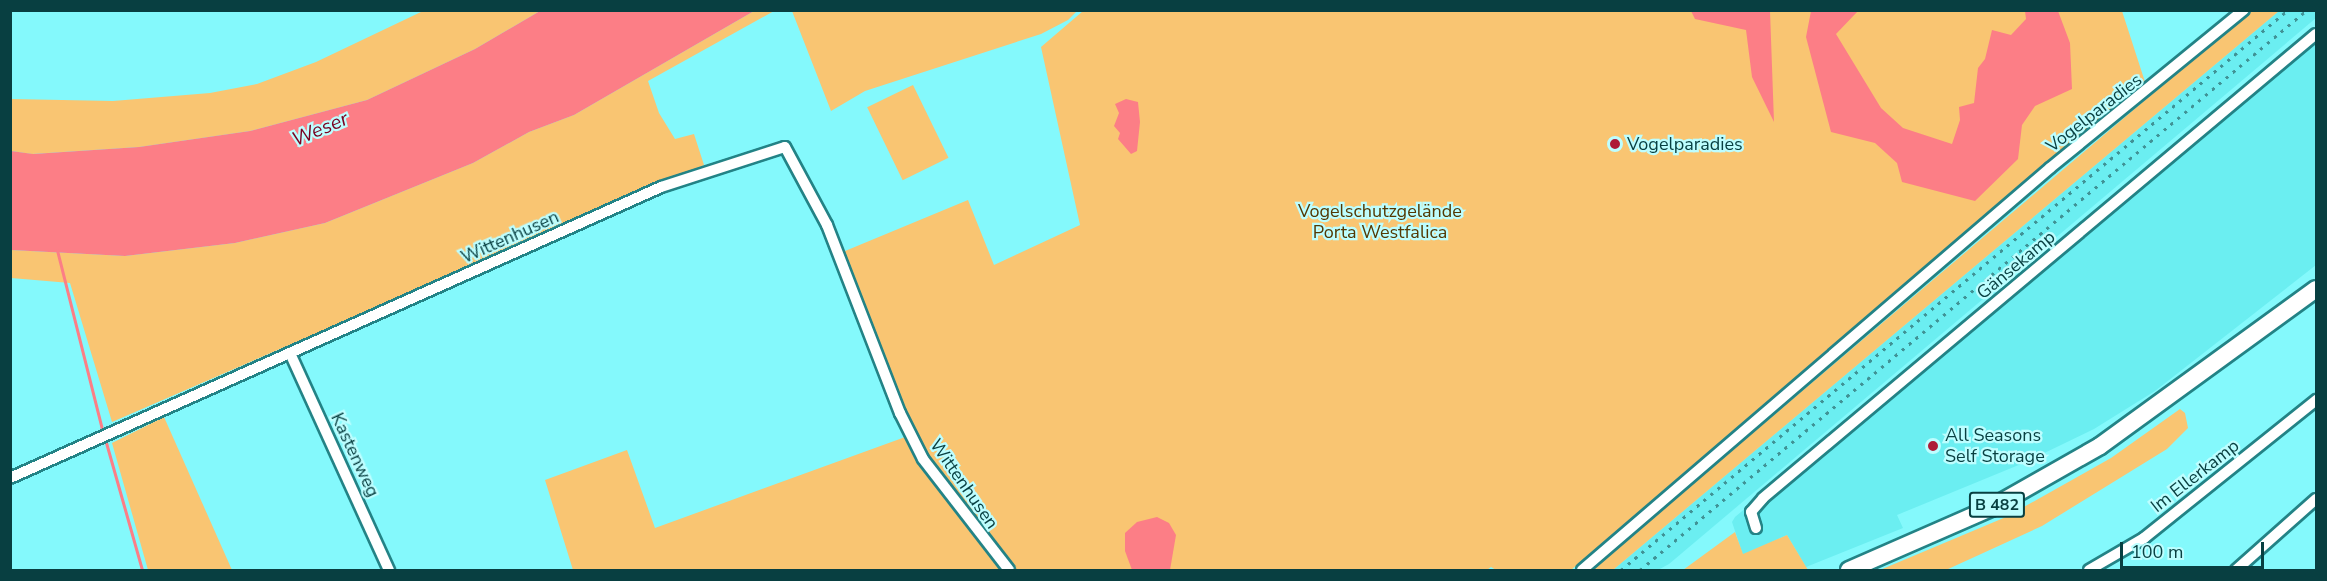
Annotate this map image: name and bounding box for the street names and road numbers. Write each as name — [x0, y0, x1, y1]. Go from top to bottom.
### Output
street label: Vogelparadies — [2042, 69, 2146, 157]
street label: Wittenhusen — [458, 206, 562, 268]
street label: Gänsekamp — [1973, 226, 2059, 304]
street label: Kastenweg — [326, 409, 384, 501]
street label: Wittenhusen — [925, 435, 1003, 533]
street label: Im Ellerkamp — [2147, 435, 2243, 517]
road number: B 482 — [1968, 492, 2026, 518]

